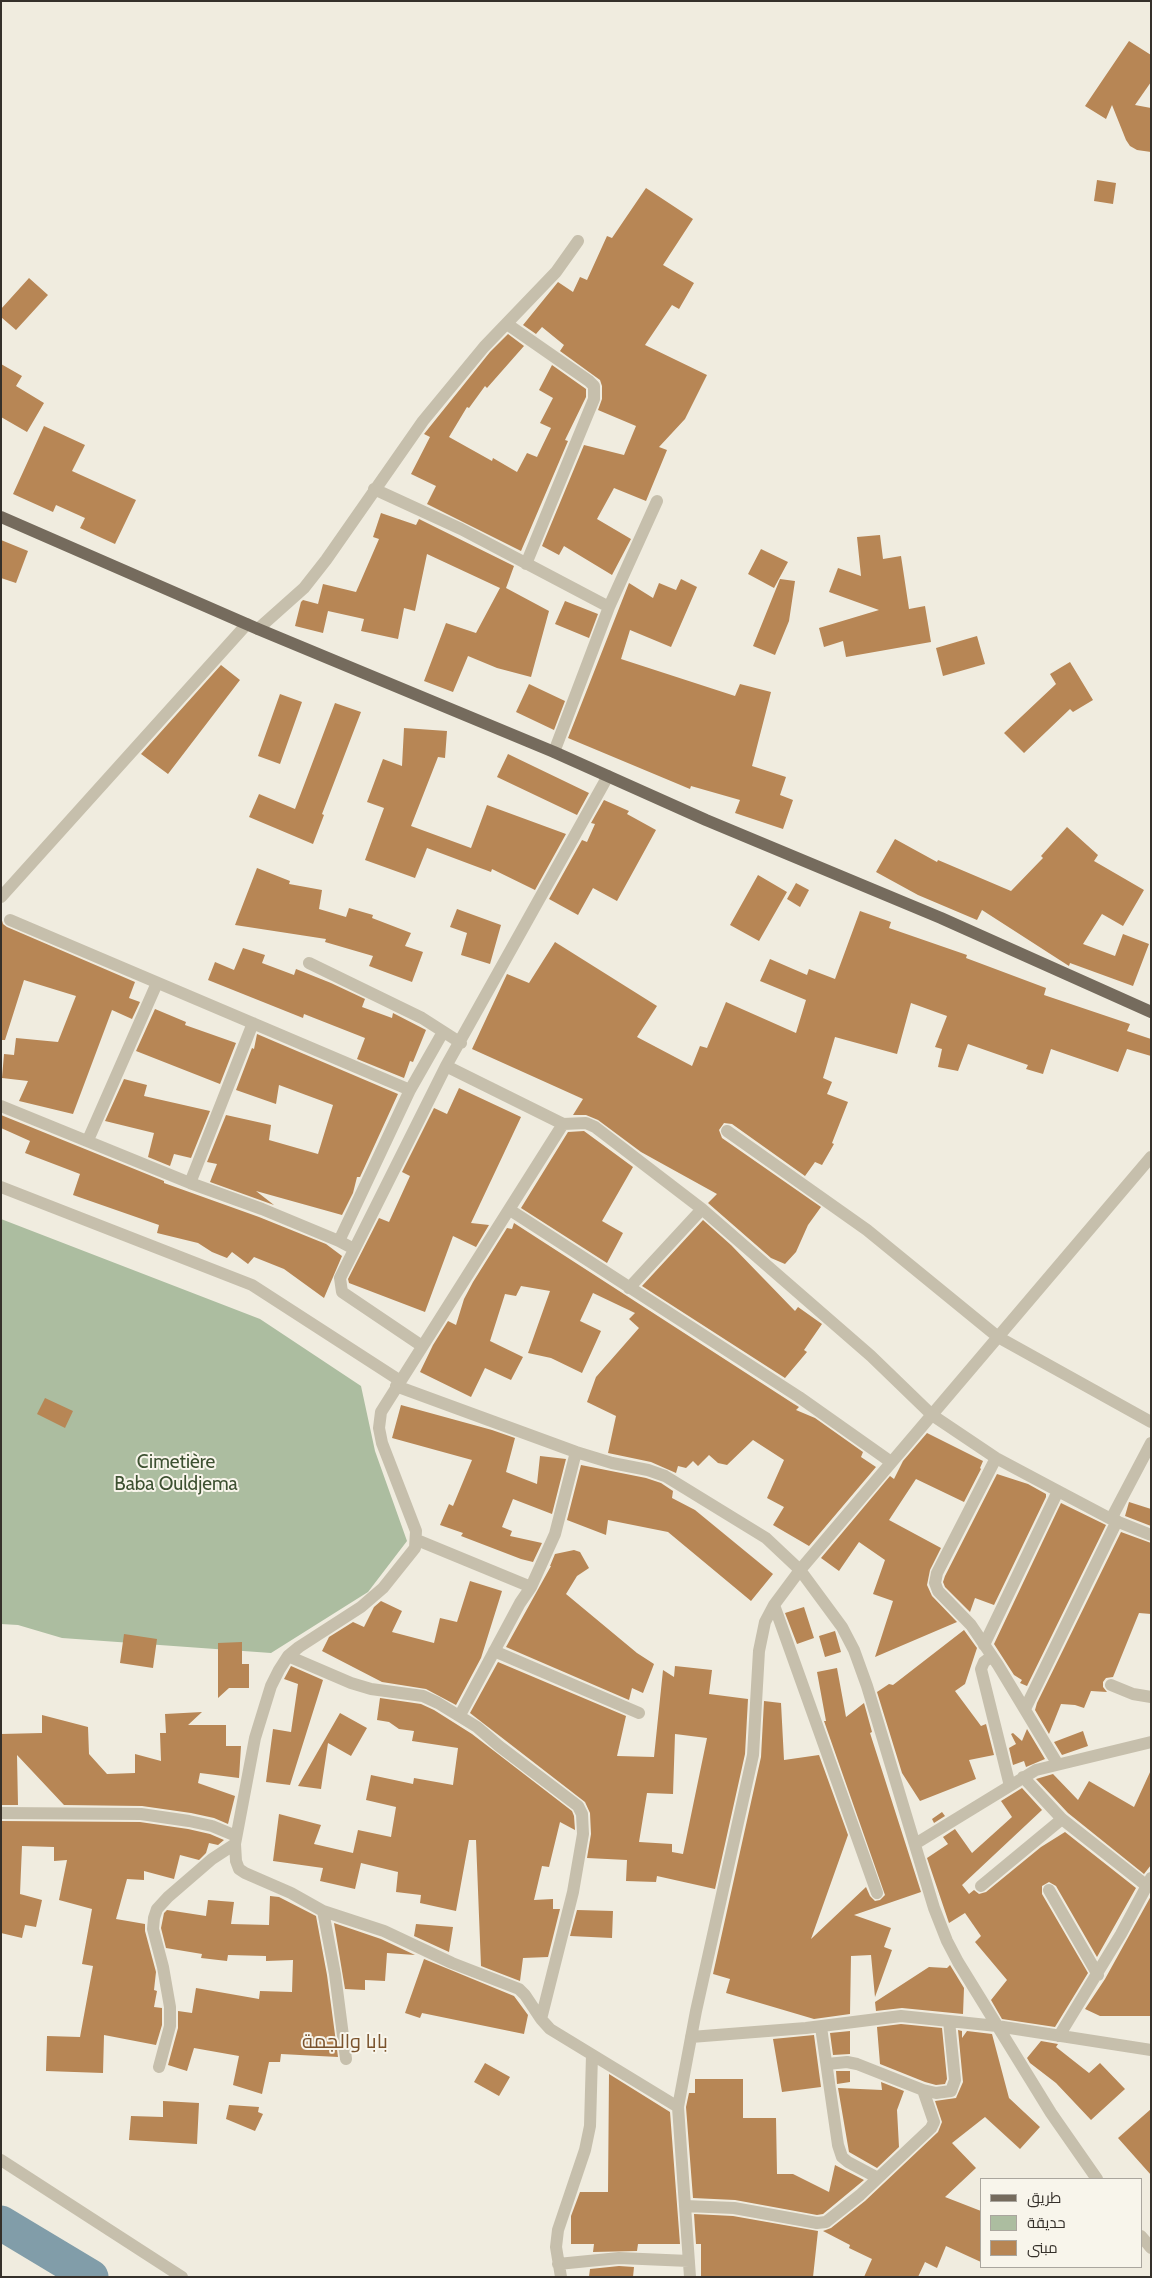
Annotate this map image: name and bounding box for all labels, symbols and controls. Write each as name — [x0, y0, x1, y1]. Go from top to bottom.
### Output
park label: Cimetière Baba Ouldjema — [114, 1451, 238, 1495]
district label: بابا والجمة — [302, 2030, 388, 2054]
legend — [980, 2178, 1142, 2268]
text: طريق — [1027, 2189, 1061, 2207]
text: حديقة — [1027, 2214, 1066, 2232]
text: مبنى — [1027, 2239, 1058, 2257]

